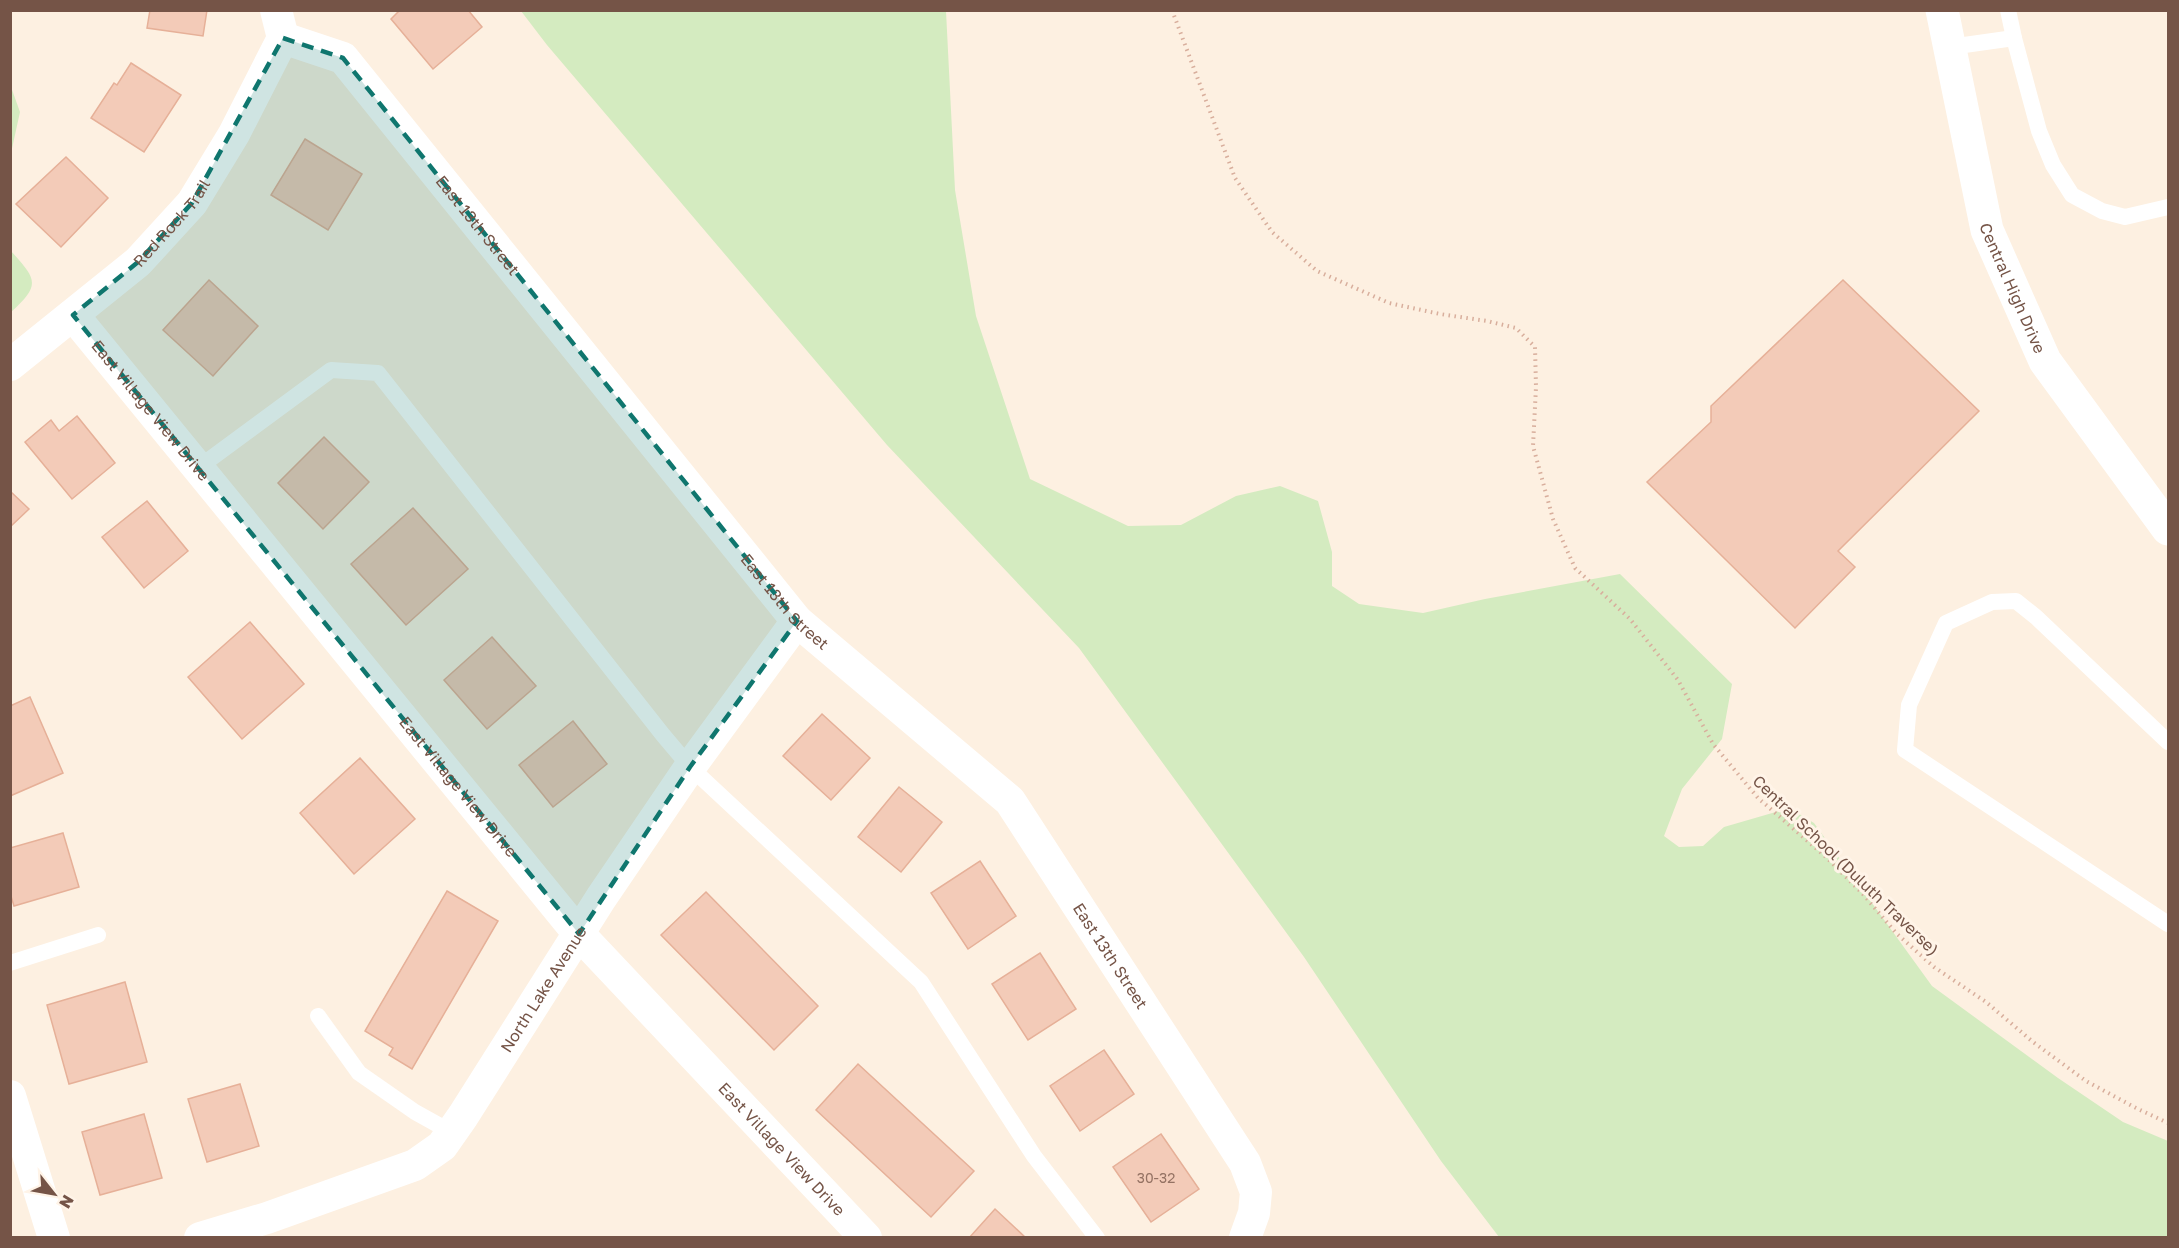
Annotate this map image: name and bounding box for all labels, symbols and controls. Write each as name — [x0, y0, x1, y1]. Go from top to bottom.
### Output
street label: East 13th Street — [432, 171, 524, 279]
street label: Red Rock Trail — [129, 175, 214, 271]
street label: Central High Drive — [1976, 221, 2050, 356]
street label: East Village View Drive — [87, 336, 214, 485]
street label: East 13th Street — [737, 550, 833, 654]
street label: East Village View Drive — [395, 712, 522, 861]
street label: Central School (Duluth Traverse) — [1749, 771, 1943, 959]
street label: East 13th Street — [1069, 899, 1152, 1013]
street label: North Lake Avenue — [496, 922, 591, 1056]
street label: East Village View Drive — [714, 1078, 849, 1220]
north arrow — [24, 1164, 84, 1224]
house number: 30-32 — [1137, 1169, 1175, 1186]
text: N — [55, 1191, 79, 1212]

